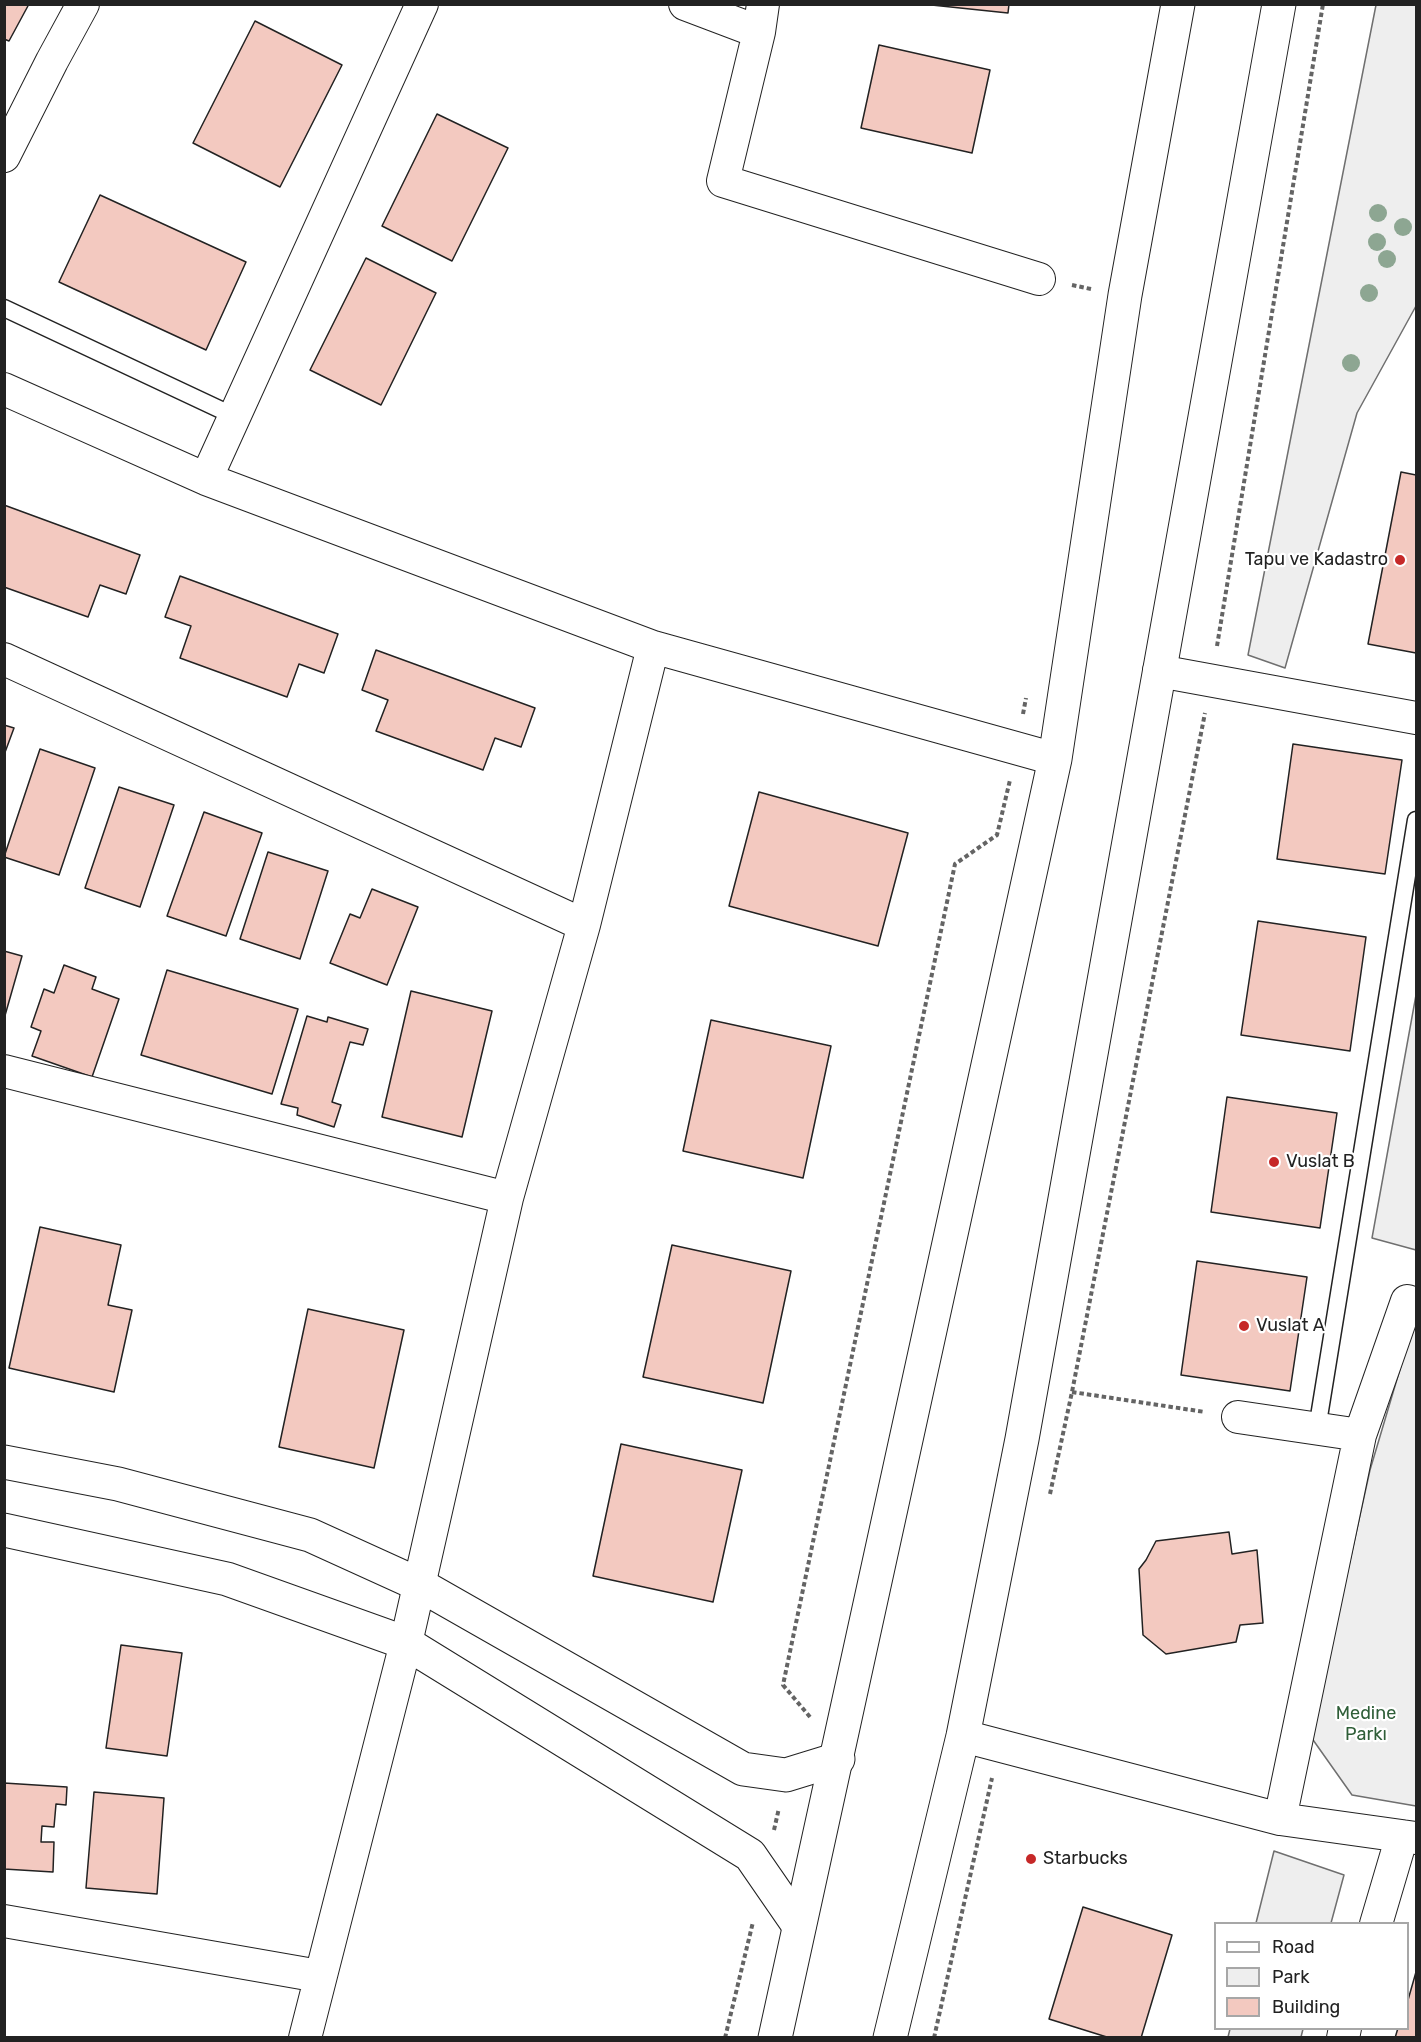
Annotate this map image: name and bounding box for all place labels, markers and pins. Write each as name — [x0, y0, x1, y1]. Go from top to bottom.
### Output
place label: Tapu ve Kadastro — [1245, 549, 1388, 571]
marker: Tapu ve Kadastro — [1393, 553, 1407, 567]
place label: Vuslat B — [1286, 1151, 1355, 1173]
marker: Vuslat B — [1267, 1155, 1281, 1169]
place label: Vuslat A — [1256, 1315, 1325, 1337]
marker: Vuslat A — [1237, 1319, 1251, 1333]
place label: Starbucks — [1043, 1848, 1128, 1870]
marker: Starbucks — [1024, 1852, 1038, 1866]

